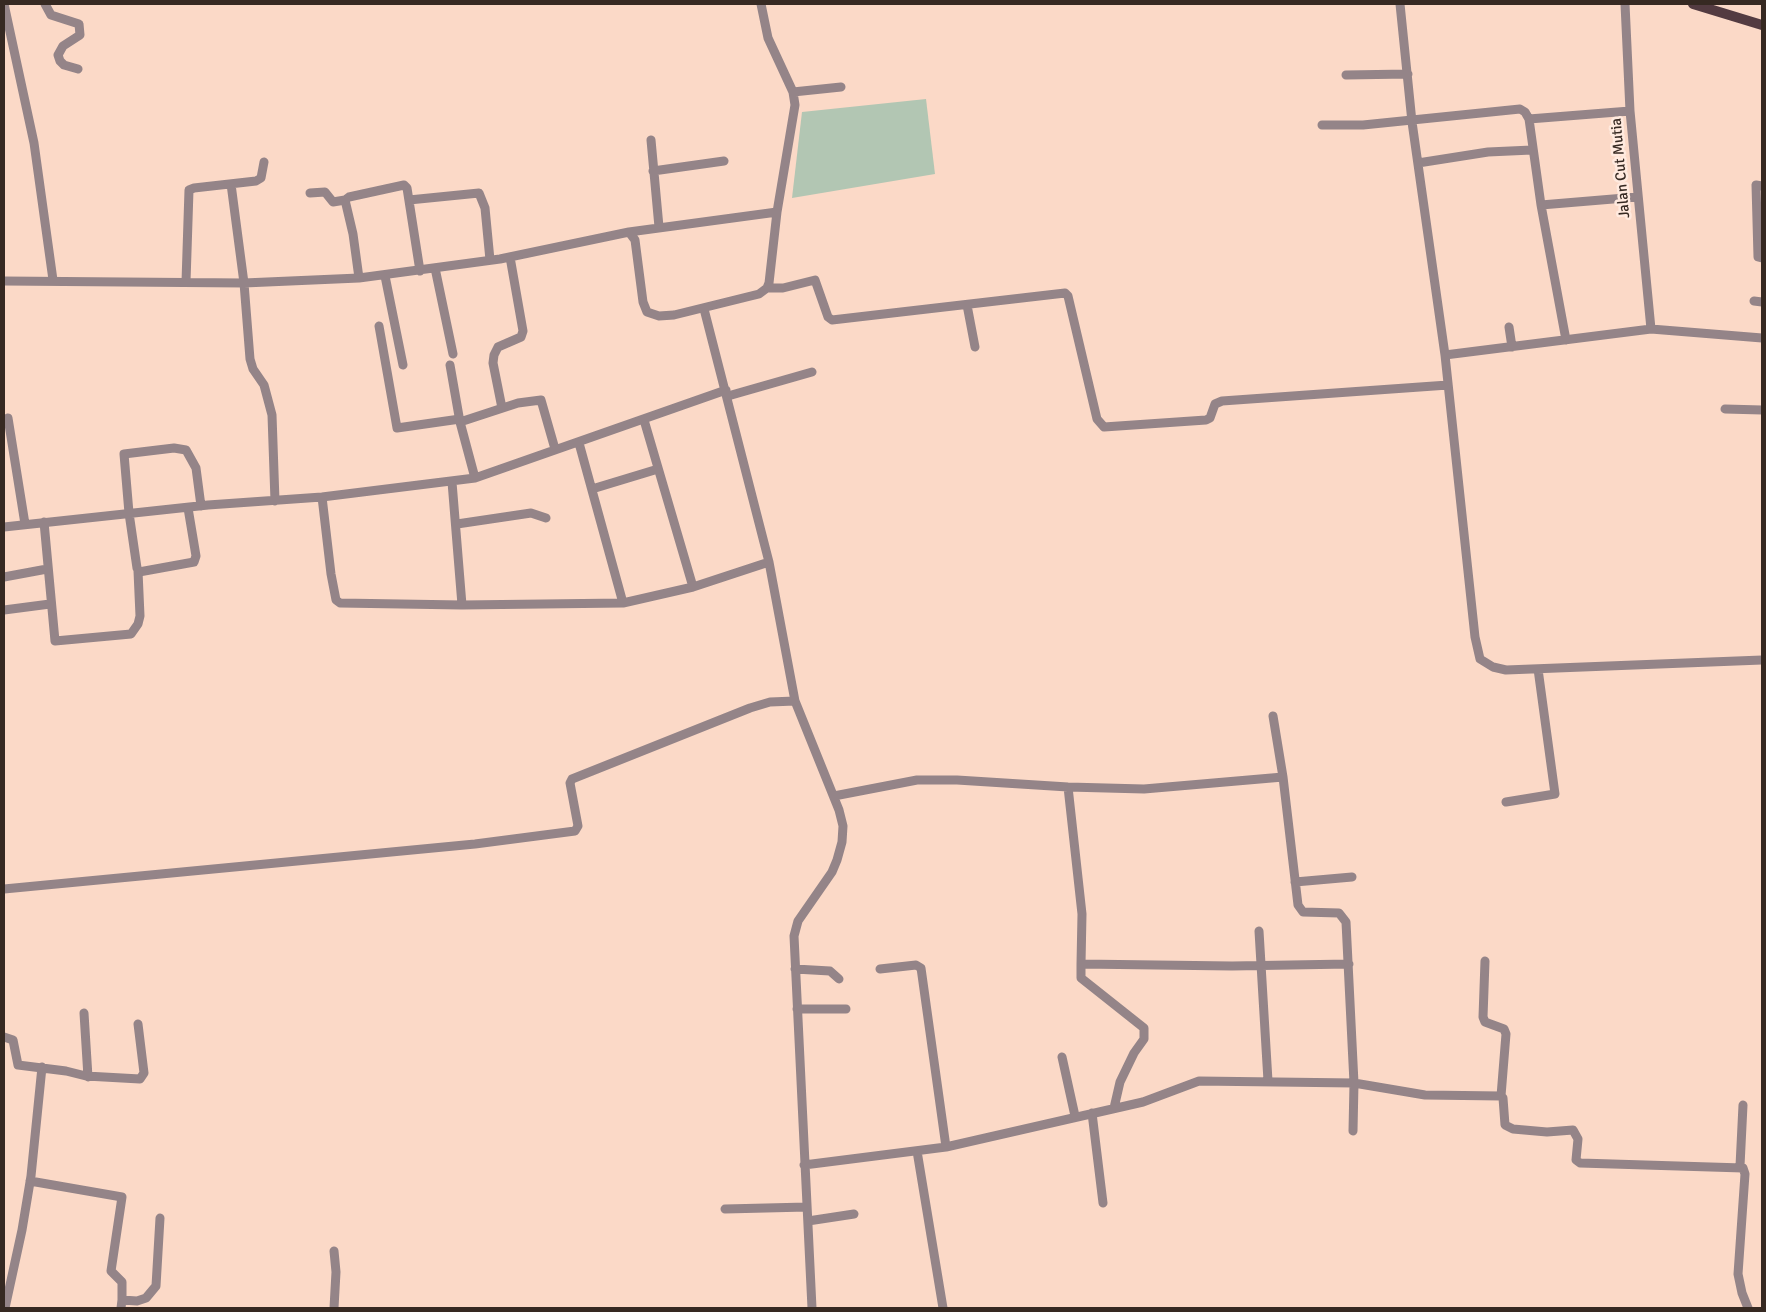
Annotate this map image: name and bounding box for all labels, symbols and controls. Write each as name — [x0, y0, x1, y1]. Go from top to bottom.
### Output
street label: Jalan Cut Mutia — [1608, 117, 1634, 219]

